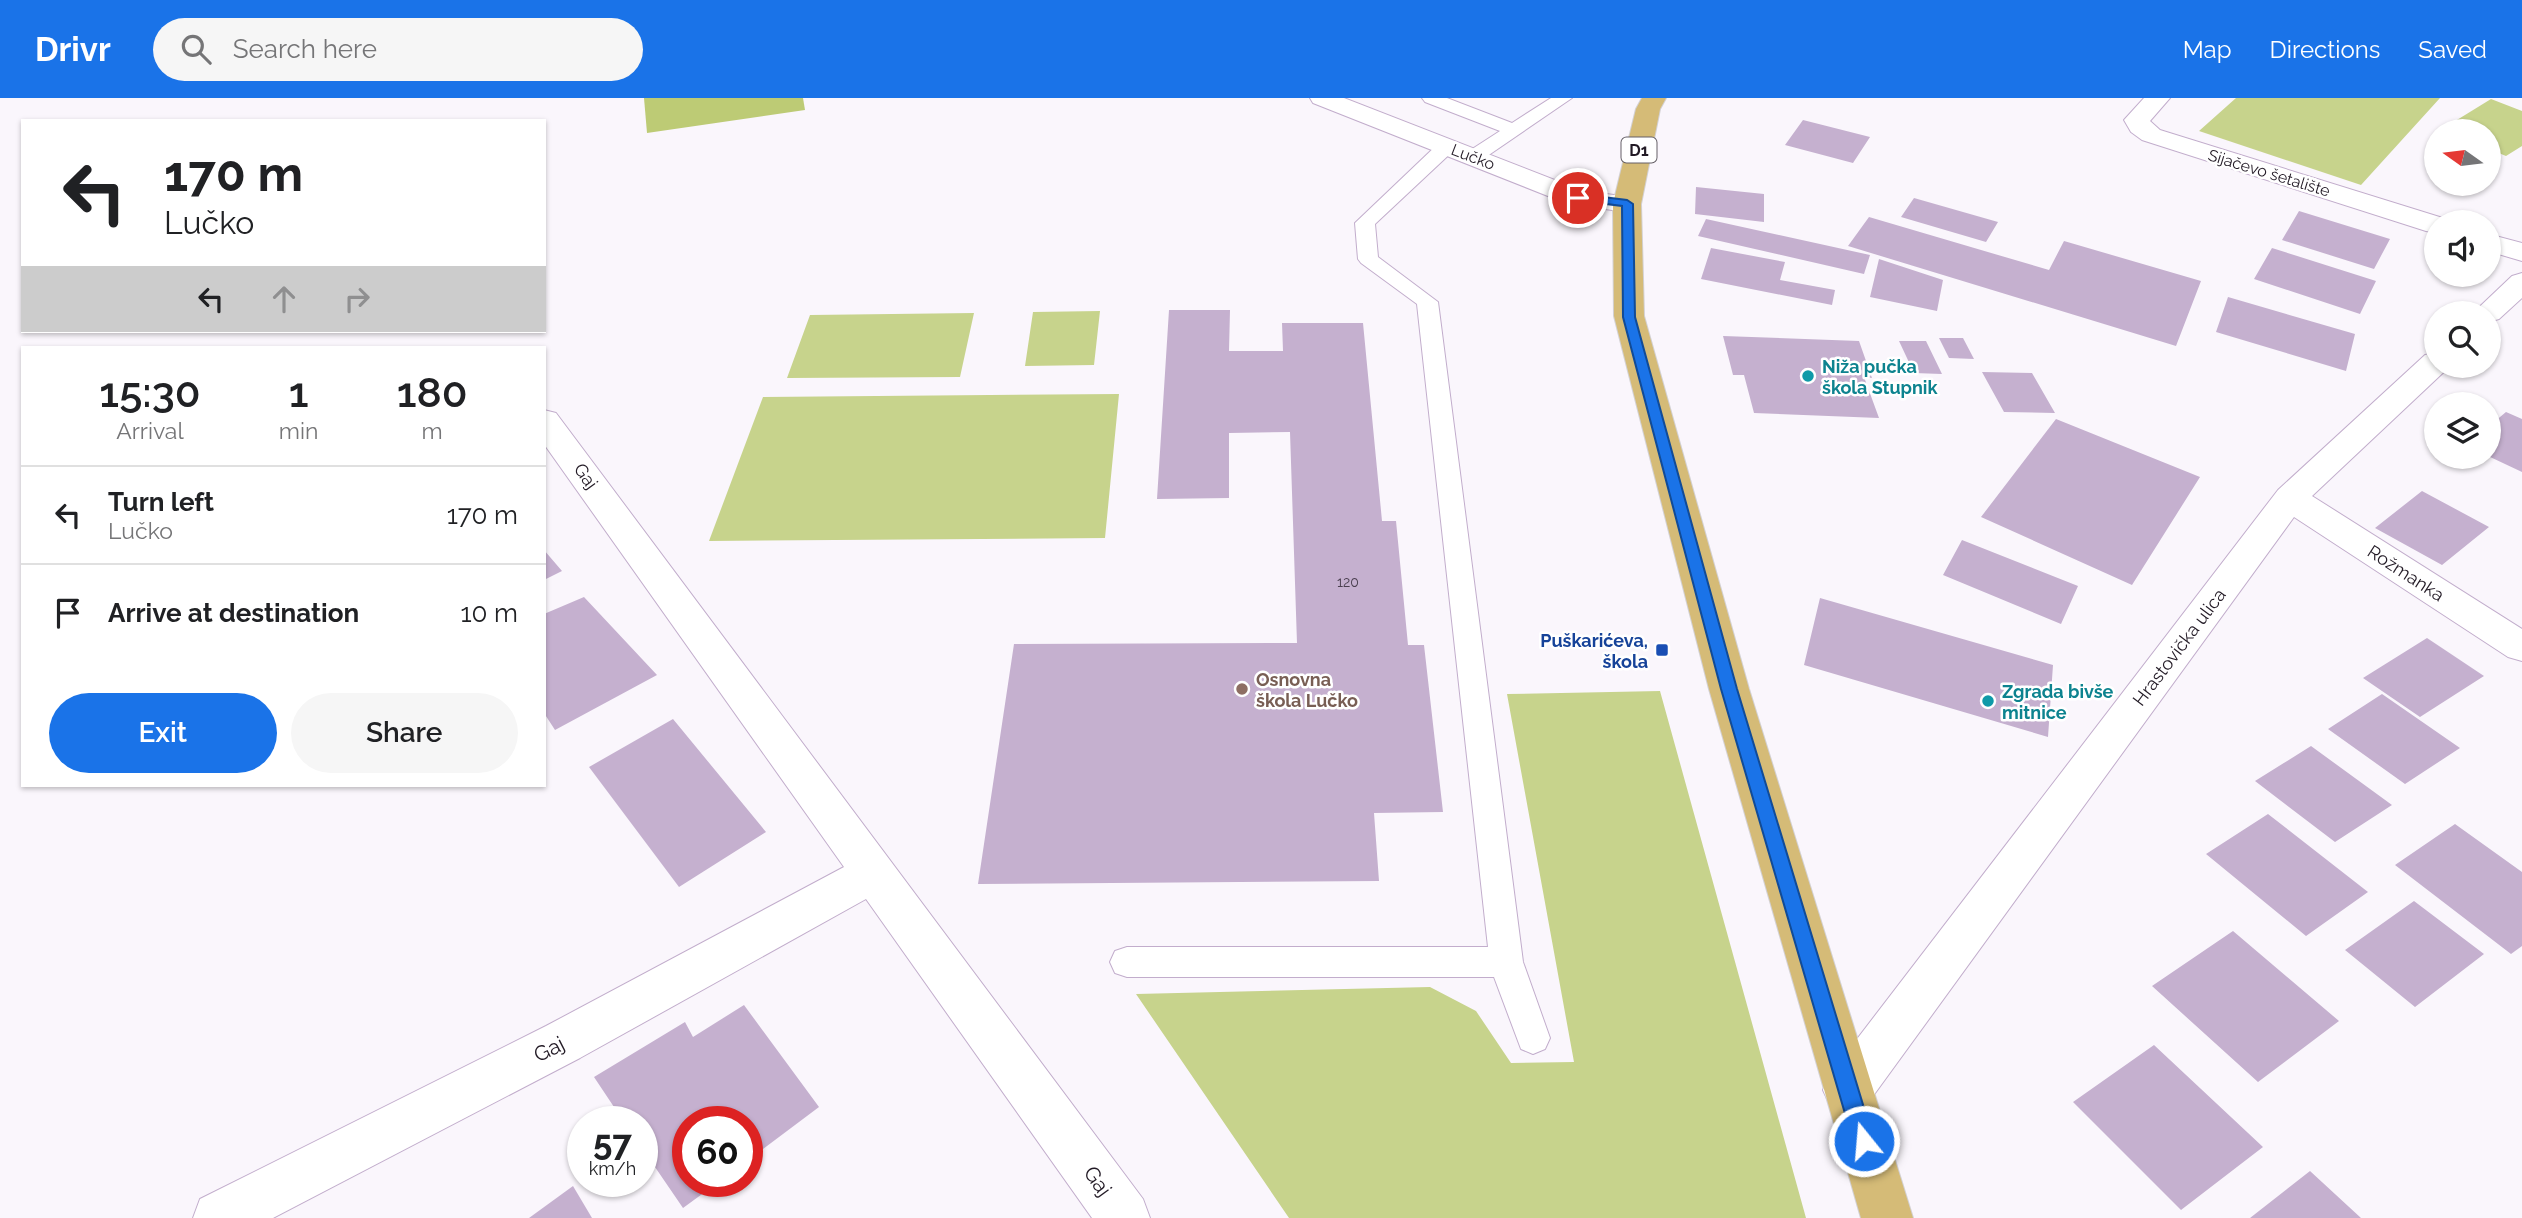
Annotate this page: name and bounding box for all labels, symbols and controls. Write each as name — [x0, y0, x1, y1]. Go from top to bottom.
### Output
search box — [153, 18, 643, 81]
text: Drivr — [35, 30, 111, 69]
icon: search — [177, 30, 215, 68]
text: Search here — [233, 34, 377, 64]
text: Map — [2183, 35, 2232, 64]
text: Directions — [2270, 35, 2380, 64]
text: Saved — [2418, 35, 2487, 64]
north arrow — [2424, 119, 2501, 196]
map controls — [2424, 119, 2501, 469]
road number: D1 — [1622, 138, 1656, 162]
street label: Lučko — [1449, 140, 1497, 174]
text: 170 m — [164, 145, 303, 202]
street label: Sijačevo šetalište — [2206, 145, 2332, 201]
icon: left — [49, 147, 140, 238]
pin — [1548, 168, 1608, 228]
icon: arrive — [1559, 179, 1597, 217]
text: Lučko — [164, 204, 254, 241]
button: sound — [2424, 210, 2501, 287]
icon: left — [192, 280, 230, 318]
icon: ahead — [265, 280, 303, 318]
icon: right — [338, 280, 376, 318]
button: search — [2424, 301, 2501, 378]
place label: Niža pučka škola Stupnik — [1822, 356, 1938, 398]
text: 15:30 — [99, 368, 201, 417]
text: 1 — [289, 368, 309, 417]
text: 180 — [397, 368, 468, 417]
marker: Niža pučka škola Stupnik — [1800, 368, 1816, 384]
button: layers — [2424, 392, 2501, 469]
text: Arrival — [116, 417, 184, 444]
text: min — [279, 417, 318, 444]
text: m — [422, 417, 443, 444]
street label: Gaj — [570, 459, 602, 493]
text: Turn left — [108, 487, 214, 517]
icon: left — [49, 496, 87, 534]
text: 170 m — [447, 500, 518, 530]
text: Lučko — [108, 517, 173, 544]
street label: Rožmanka — [2364, 541, 2448, 605]
house number: 120 — [1337, 574, 1359, 590]
street label: Hrastovička ulica — [2128, 584, 2230, 710]
icon: arrive — [49, 594, 87, 632]
text: Arrive at destination — [108, 598, 359, 628]
text: 10 m — [460, 598, 518, 628]
place label: Puškarićeva, škola — [1540, 630, 1648, 672]
marker: Puškarićeva, škola — [1654, 642, 1670, 658]
place label: Osnovna škola Lučko — [1256, 669, 1358, 711]
marker: Osnovna škola Lučko — [1234, 681, 1250, 697]
place label: Zgrada bivše mitnice — [2002, 681, 2114, 723]
button: Exit — [49, 693, 277, 773]
button: Share — [291, 693, 518, 773]
marker: Zgrada bivše mitnice — [1980, 693, 1996, 709]
street label: Gaj — [529, 1031, 569, 1067]
position arrow — [1827, 1104, 1901, 1178]
speed limit sign: 60 — [672, 1106, 763, 1197]
text: 57 — [593, 1122, 632, 1163]
text: km/h — [589, 1158, 636, 1179]
street label: Gaj — [1079, 1161, 1117, 1201]

